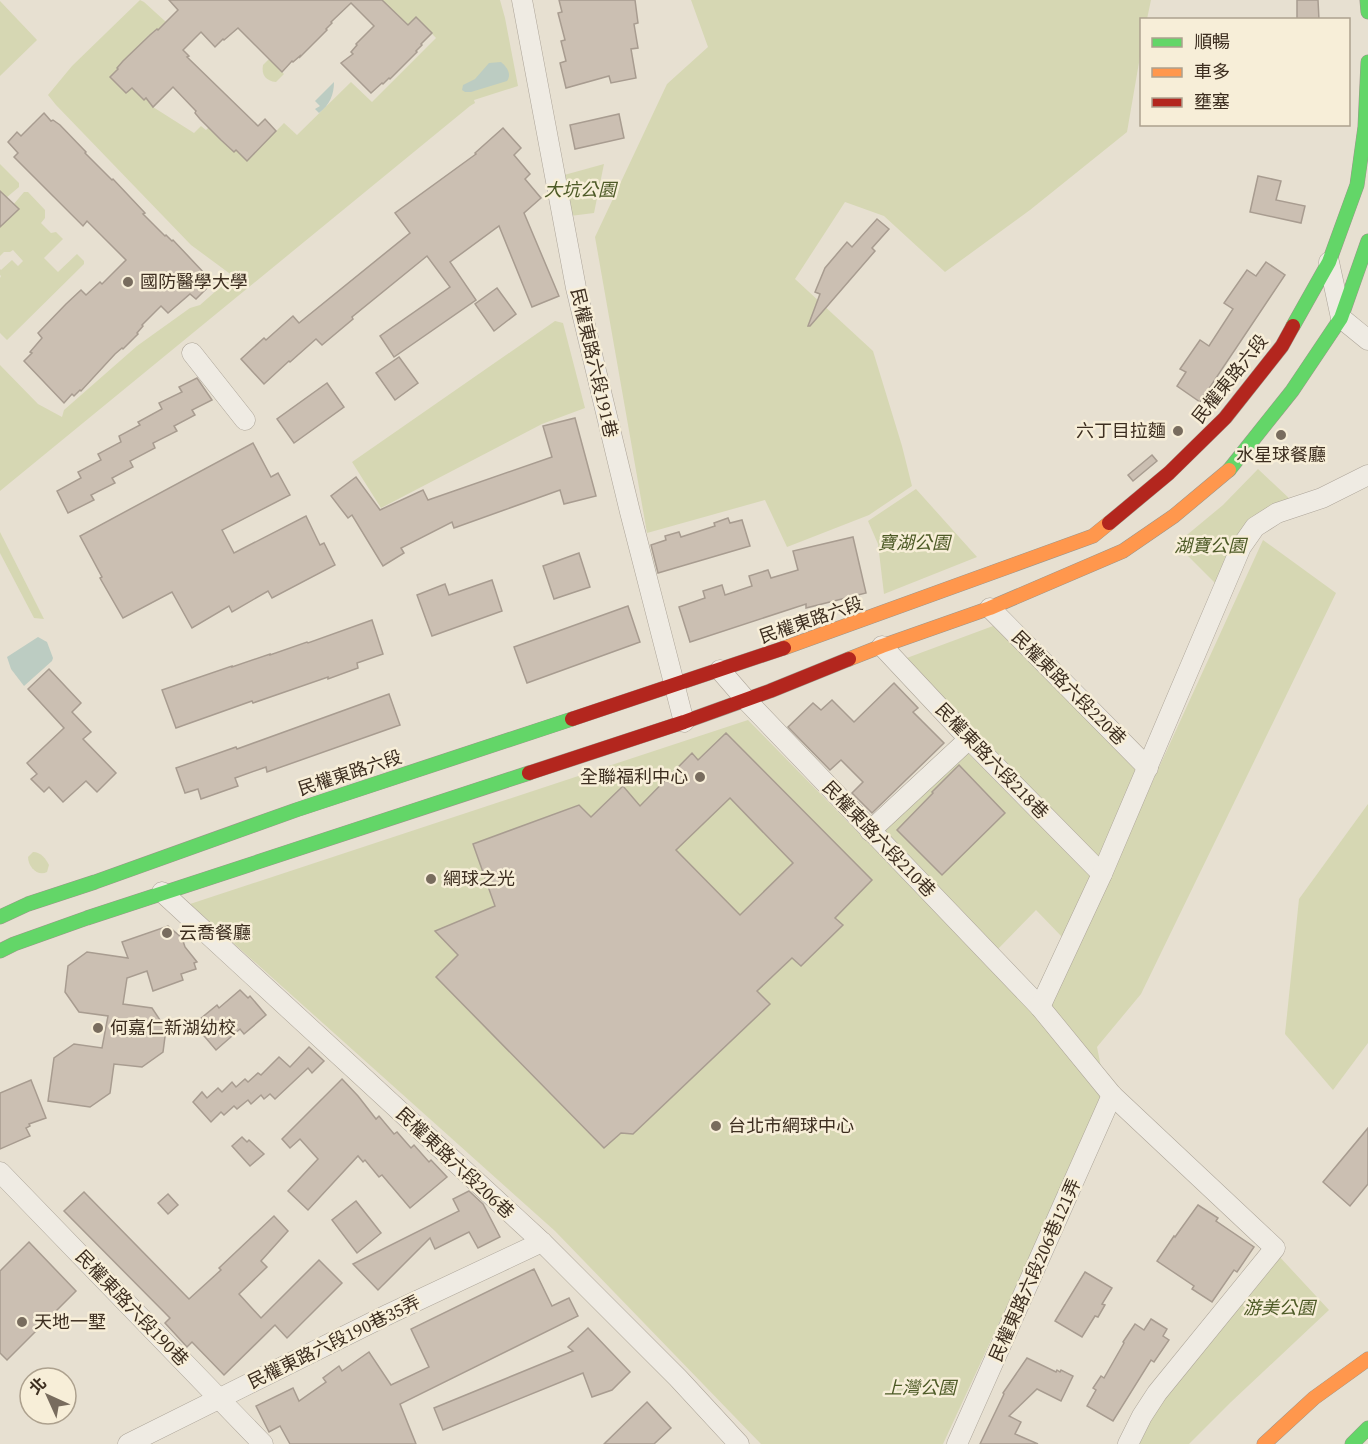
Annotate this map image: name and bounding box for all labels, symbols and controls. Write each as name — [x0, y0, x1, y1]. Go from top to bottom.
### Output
legend — [1140, 18, 1350, 126]
text: 順暢 — [1194, 29, 1230, 54]
text: 車多 — [1194, 59, 1230, 84]
text: 壅塞 — [1194, 89, 1230, 114]
park label: 大坑公園 — [544, 177, 619, 202]
place label: 國防醫學大學 — [140, 269, 248, 294]
marker: 國防醫學大學 — [121, 275, 135, 289]
street label: 民權東路六段191巷 — [565, 286, 624, 440]
street label: 民權東路六段 — [1186, 329, 1273, 429]
place label: 六丁目拉麵 — [1076, 418, 1166, 443]
marker: 六丁目拉麵 — [1171, 424, 1185, 438]
marker: 水星球餐廳 — [1274, 428, 1288, 442]
place label: 水星球餐廳 — [1236, 442, 1326, 467]
park label: 寶湖公園 — [878, 530, 953, 555]
park label: 湖寶公園 — [1174, 533, 1249, 558]
street label: 民權東路六段 — [756, 590, 866, 649]
street label: 民權東路六段220巷 — [1006, 625, 1132, 751]
street label: 民權東路六段218巷 — [930, 697, 1054, 824]
street label: 民權東路六段 — [295, 744, 405, 801]
place label: 全聯福利中心 — [580, 764, 688, 789]
marker: 全聯福利中心 — [693, 770, 707, 784]
street label: 民權東路六段210巷 — [817, 775, 941, 902]
place label: 網球之光 — [443, 866, 515, 891]
marker: 網球之光 — [424, 872, 438, 886]
place label: 云喬餐廳 — [179, 920, 251, 945]
marker: 云喬餐廳 — [160, 926, 174, 940]
place label: 何嘉仁新湖幼校 — [110, 1015, 236, 1040]
marker: 何嘉仁新湖幼校 — [91, 1021, 105, 1035]
street label: 民權東路六段206巷 — [391, 1101, 520, 1224]
place label: 台北市網球中心 — [728, 1113, 854, 1138]
marker: 台北市網球中心 — [709, 1119, 723, 1133]
street label: 民權東路六段206巷121弄 — [983, 1174, 1086, 1365]
street label: 民權東路六段190巷 — [70, 1244, 194, 1371]
street label: 民權東路六段190巷35弄 — [243, 1289, 424, 1394]
park label: 游美公園 — [1243, 1295, 1318, 1320]
place label: 天地一墅 — [34, 1309, 106, 1334]
marker: 天地一墅 — [15, 1315, 29, 1329]
north arrow — [18, 1366, 78, 1426]
text: 北 — [24, 1372, 51, 1399]
park label: 上灣公園 — [884, 1375, 959, 1400]

